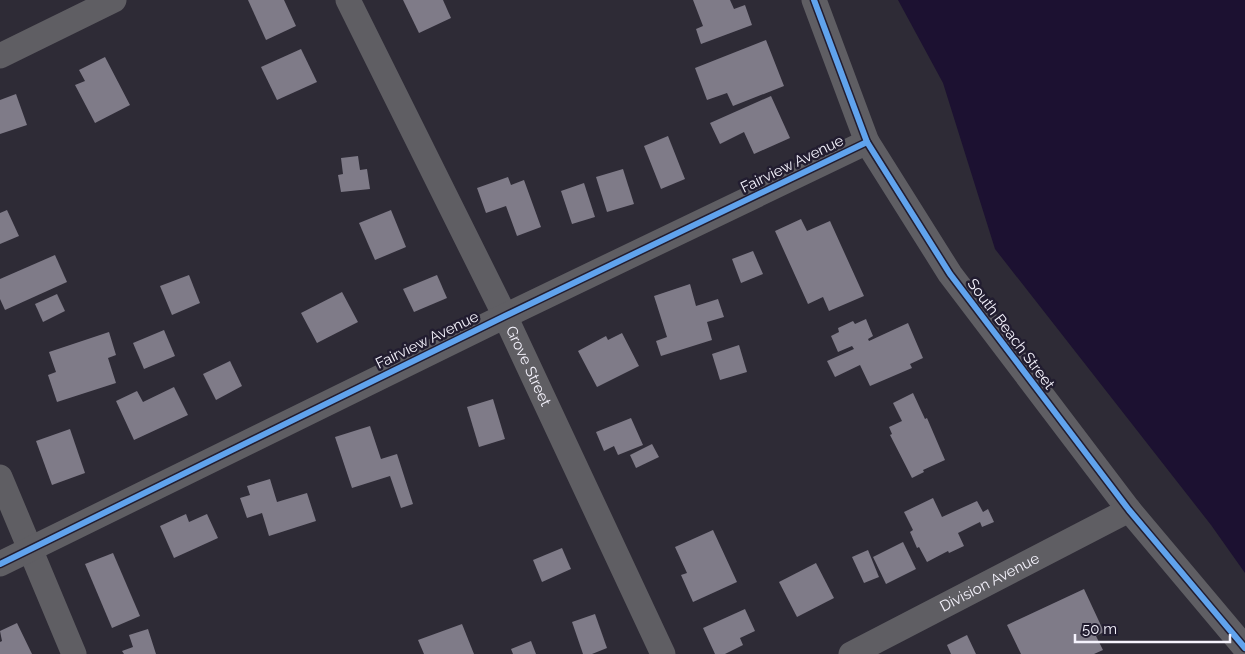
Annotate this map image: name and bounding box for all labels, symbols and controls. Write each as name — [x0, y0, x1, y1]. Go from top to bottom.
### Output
street label: Fairview Avenue — [738, 131, 847, 197]
street label: South Beach Street — [964, 275, 1058, 393]
street label: Fairview Avenue — [373, 307, 482, 373]
street label: Grove Street — [502, 323, 555, 409]
street label: Division Avenue — [937, 549, 1042, 615]
scale bar — [1075, 612, 1230, 644]
text: 50 m — [1082, 620, 1117, 638]

